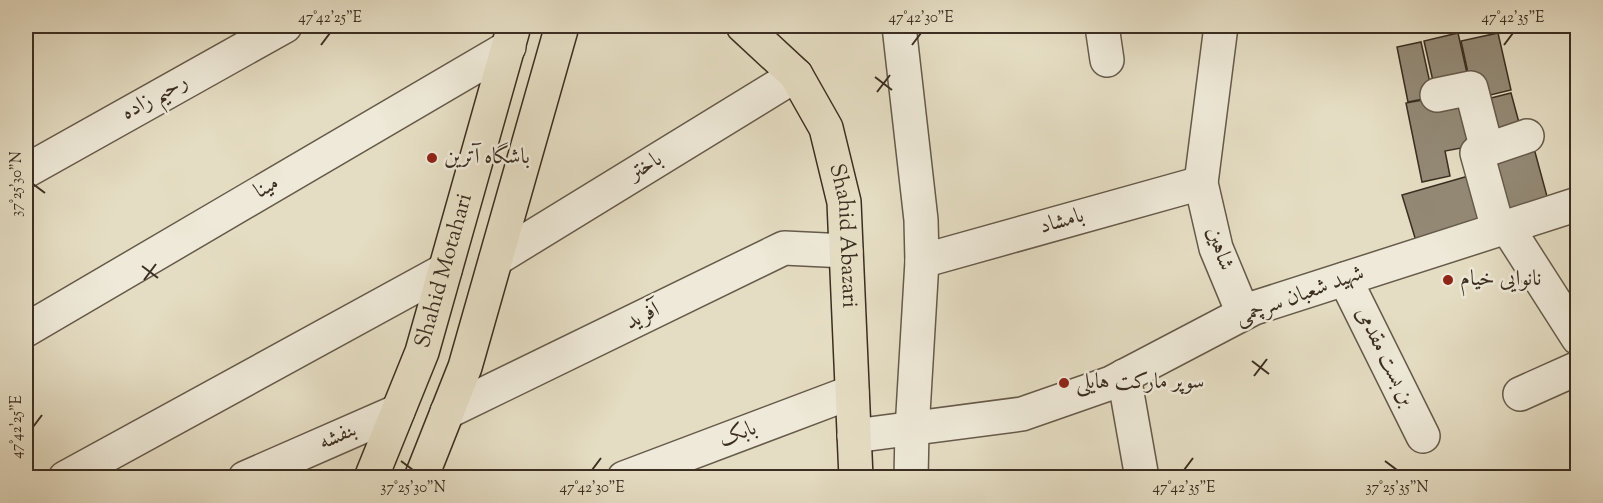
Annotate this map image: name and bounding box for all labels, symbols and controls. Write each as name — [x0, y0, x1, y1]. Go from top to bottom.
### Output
text: 47°42'25"E — [298, 8, 362, 29]
text: 47°42'30"E — [888, 8, 954, 29]
text: 47°42'35"E — [1482, 8, 1544, 29]
street label: رحیم زاده — [116, 67, 196, 132]
place label: باشگاه آترین — [444, 142, 530, 174]
street label: باختر — [621, 144, 669, 191]
text: 37°25'30"N — [7, 151, 28, 217]
marker: باشگاه آترین — [425, 151, 439, 165]
street label: Shahid Abazari — [819, 161, 865, 309]
street label: مینا — [248, 168, 286, 208]
street label: Shahid Motahari — [408, 190, 482, 352]
street label: بامشاد — [1036, 200, 1088, 244]
street label: شاهین — [1197, 223, 1241, 275]
street label: شهید شعبان سرچمی — [1231, 258, 1369, 334]
place label: نانوایی خیام — [1460, 264, 1541, 297]
marker: نانوایی خیام — [1441, 273, 1455, 287]
street label: آفرید — [620, 294, 668, 339]
street label: بن بست مقدمی — [1346, 302, 1422, 412]
place label: سوپر مارکت هایلی — [1076, 367, 1205, 399]
marker: سوپر مارکت هایلی — [1057, 376, 1071, 390]
text: 47°42'25"E — [7, 395, 28, 459]
street label: بابک — [714, 413, 762, 457]
street label: بنفشه — [314, 415, 362, 459]
text: 37°25'30"N — [380, 478, 446, 499]
text: 47°42'30"E — [559, 478, 625, 499]
text: 47°42'35"E — [1153, 478, 1215, 499]
text: 37°25'35"N — [1365, 478, 1429, 499]

